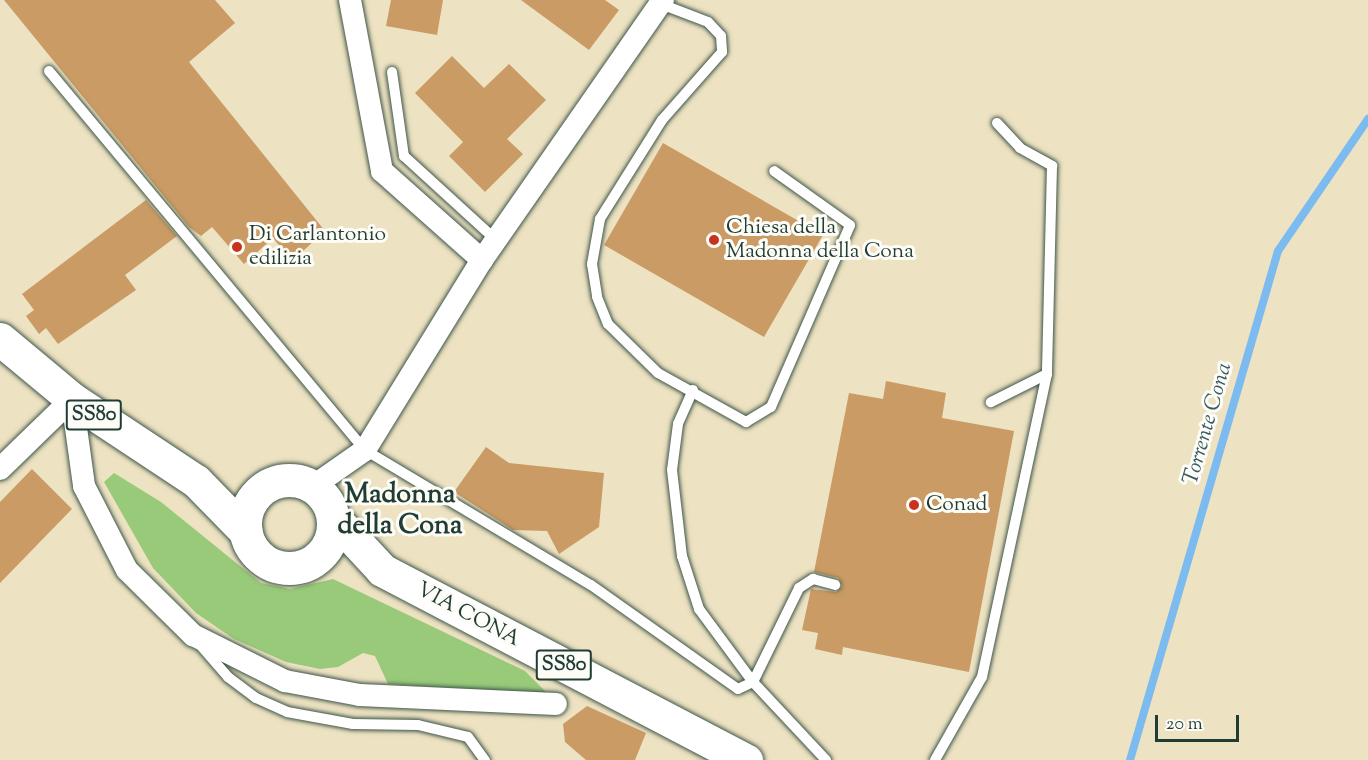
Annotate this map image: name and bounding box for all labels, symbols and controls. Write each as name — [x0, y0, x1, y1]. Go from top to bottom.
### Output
place label: Chiesa della Madonna della Cona — [726, 215, 914, 265]
place label: Di Carlantonio edilizia — [249, 222, 386, 272]
marker: Chiesa della Madonna della Cona — [707, 233, 721, 247]
marker: Di Carlantonio edilizia — [230, 240, 244, 254]
water label: Torrente Cona — [1179, 360, 1239, 488]
road number: SS80 — [66, 398, 122, 432]
district label: Madonna della Cona — [338, 479, 462, 542]
place label: Conad — [926, 492, 987, 518]
marker: Conad — [907, 498, 921, 512]
street label: VIA CONA — [412, 577, 524, 653]
road number: SS80 — [536, 648, 592, 682]
scale bar — [1158, 703, 1242, 741]
text: 20 m — [1166, 712, 1203, 738]

